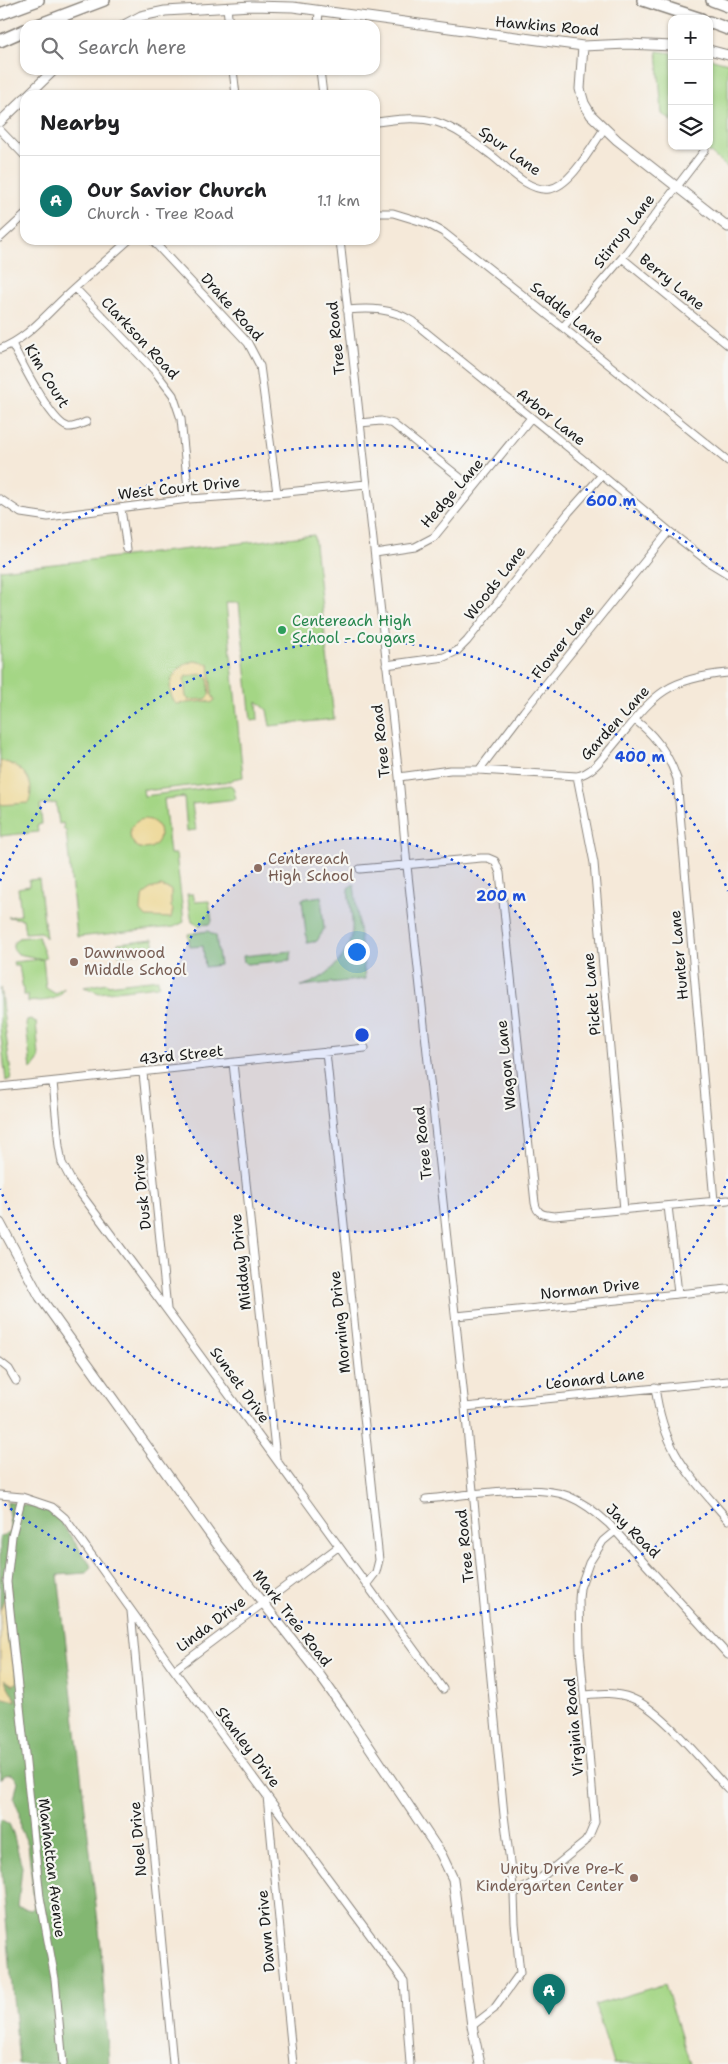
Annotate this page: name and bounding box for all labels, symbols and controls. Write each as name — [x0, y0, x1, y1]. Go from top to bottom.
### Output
street label: Hawkins Road — [494, 11, 600, 41]
map controls — [668, 15, 713, 150]
button: + — [668, 15, 713, 60]
search box — [20, 20, 380, 75]
icon: search — [38, 34, 66, 62]
text: Search here — [78, 35, 187, 60]
button: − — [668, 60, 713, 105]
button: layers — [668, 105, 713, 150]
text: Nearby — [40, 109, 120, 137]
street label: Spur Lane — [475, 122, 545, 180]
text: Our Savior Church — [87, 178, 267, 203]
text: A — [50, 190, 62, 211]
text: 1.1 km — [317, 190, 360, 211]
street label: Stirrup Lane — [589, 190, 659, 272]
text: Church · Tree Road — [87, 203, 234, 224]
street label: Berry Lane — [635, 249, 709, 315]
street label: Drake Road — [196, 269, 268, 345]
street label: Saddle Lane — [526, 277, 608, 349]
street label: Clarkson Road — [97, 292, 184, 384]
street label: Tree Road — [322, 300, 350, 376]
street label: Kim Court — [20, 340, 74, 412]
street label: Arbor Lane — [512, 384, 590, 450]
street label: Hedge Lane — [416, 454, 488, 532]
street label: West Court Drive — [117, 472, 241, 504]
text: 600 m — [586, 491, 636, 511]
street label: Woods Lane — [460, 542, 530, 624]
street label: Flower Lane — [527, 601, 599, 683]
place label: Centereach High School - Cougars — [292, 611, 415, 648]
marker: Centereach High School - Cougars — [276, 624, 288, 636]
street label: Garden Lane — [576, 681, 654, 765]
street label: Tree Road — [367, 703, 395, 779]
text: 400 m — [615, 747, 665, 767]
place label: Centereach High School — [268, 849, 354, 886]
marker: Centereach High School — [252, 862, 264, 874]
text: 200 m — [476, 886, 526, 906]
street label: Hunter Lane — [665, 909, 693, 1001]
your location — [344, 939, 370, 965]
place label: Dawnwood Middle School — [84, 943, 187, 980]
street label: Picket Lane — [578, 952, 606, 1036]
marker: Dawnwood Middle School — [68, 956, 80, 968]
street label: Wagon Lane — [491, 1019, 521, 1111]
centre of rings — [353, 1026, 371, 1044]
street label: 43rd Street — [138, 1041, 224, 1069]
street label: Tree Road — [409, 1105, 437, 1181]
street label: Dusk Drive — [128, 1153, 156, 1231]
street label: Midday Drive — [226, 1213, 256, 1311]
street label: Morning Drive — [325, 1270, 355, 1374]
street label: Norman Drive — [539, 1274, 641, 1304]
street label: Sunset Drive — [206, 1343, 274, 1427]
street label: Leonard Lane — [544, 1364, 646, 1394]
street label: Jay Road — [601, 1499, 665, 1563]
street label: Tree Road — [451, 1508, 479, 1584]
street label: Mark Tree Road — [248, 1566, 336, 1671]
street label: Linda Drive — [172, 1591, 250, 1657]
street label: Virginia Road — [560, 1676, 588, 1777]
street label: Stanley Drive — [211, 1703, 285, 1791]
street label: Manhattan Avenue — [34, 1797, 70, 1939]
street label: Noel Drive — [125, 1801, 151, 1877]
place label: Unity Drive Pre-K Kindergarten Center — [476, 1859, 624, 1896]
marker: Unity Drive Pre-K Kindergarten Center — [628, 1872, 640, 1884]
street label: Dawn Drive — [252, 1889, 280, 1973]
pin: A — [533, 1974, 565, 2015]

